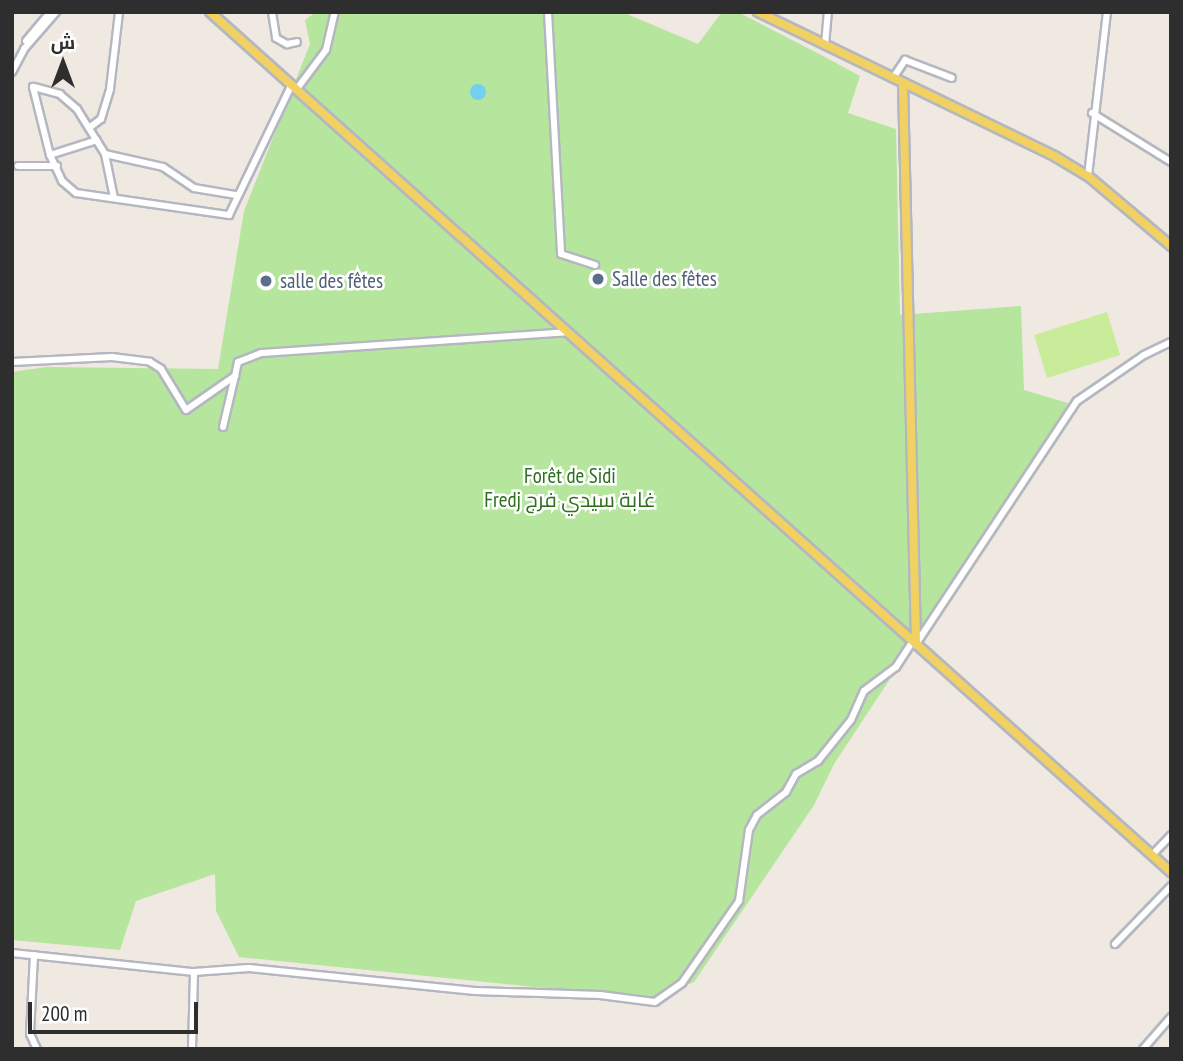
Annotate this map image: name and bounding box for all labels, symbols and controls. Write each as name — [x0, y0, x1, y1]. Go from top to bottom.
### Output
north arrow — [28, 28, 98, 98]
text: ش — [51, 30, 75, 54]
place label: Salle des fêtes — [612, 266, 717, 292]
place label: salle des fêtes — [280, 268, 383, 294]
marker: Salle des fêtes — [590, 271, 606, 287]
marker: salle des fêtes — [258, 273, 274, 289]
park label: Forêt de Sidi Fredj غابة سيدي فرج — [484, 463, 656, 513]
scale bar — [32, 988, 201, 1032]
text: 200 m — [41, 1000, 87, 1027]

